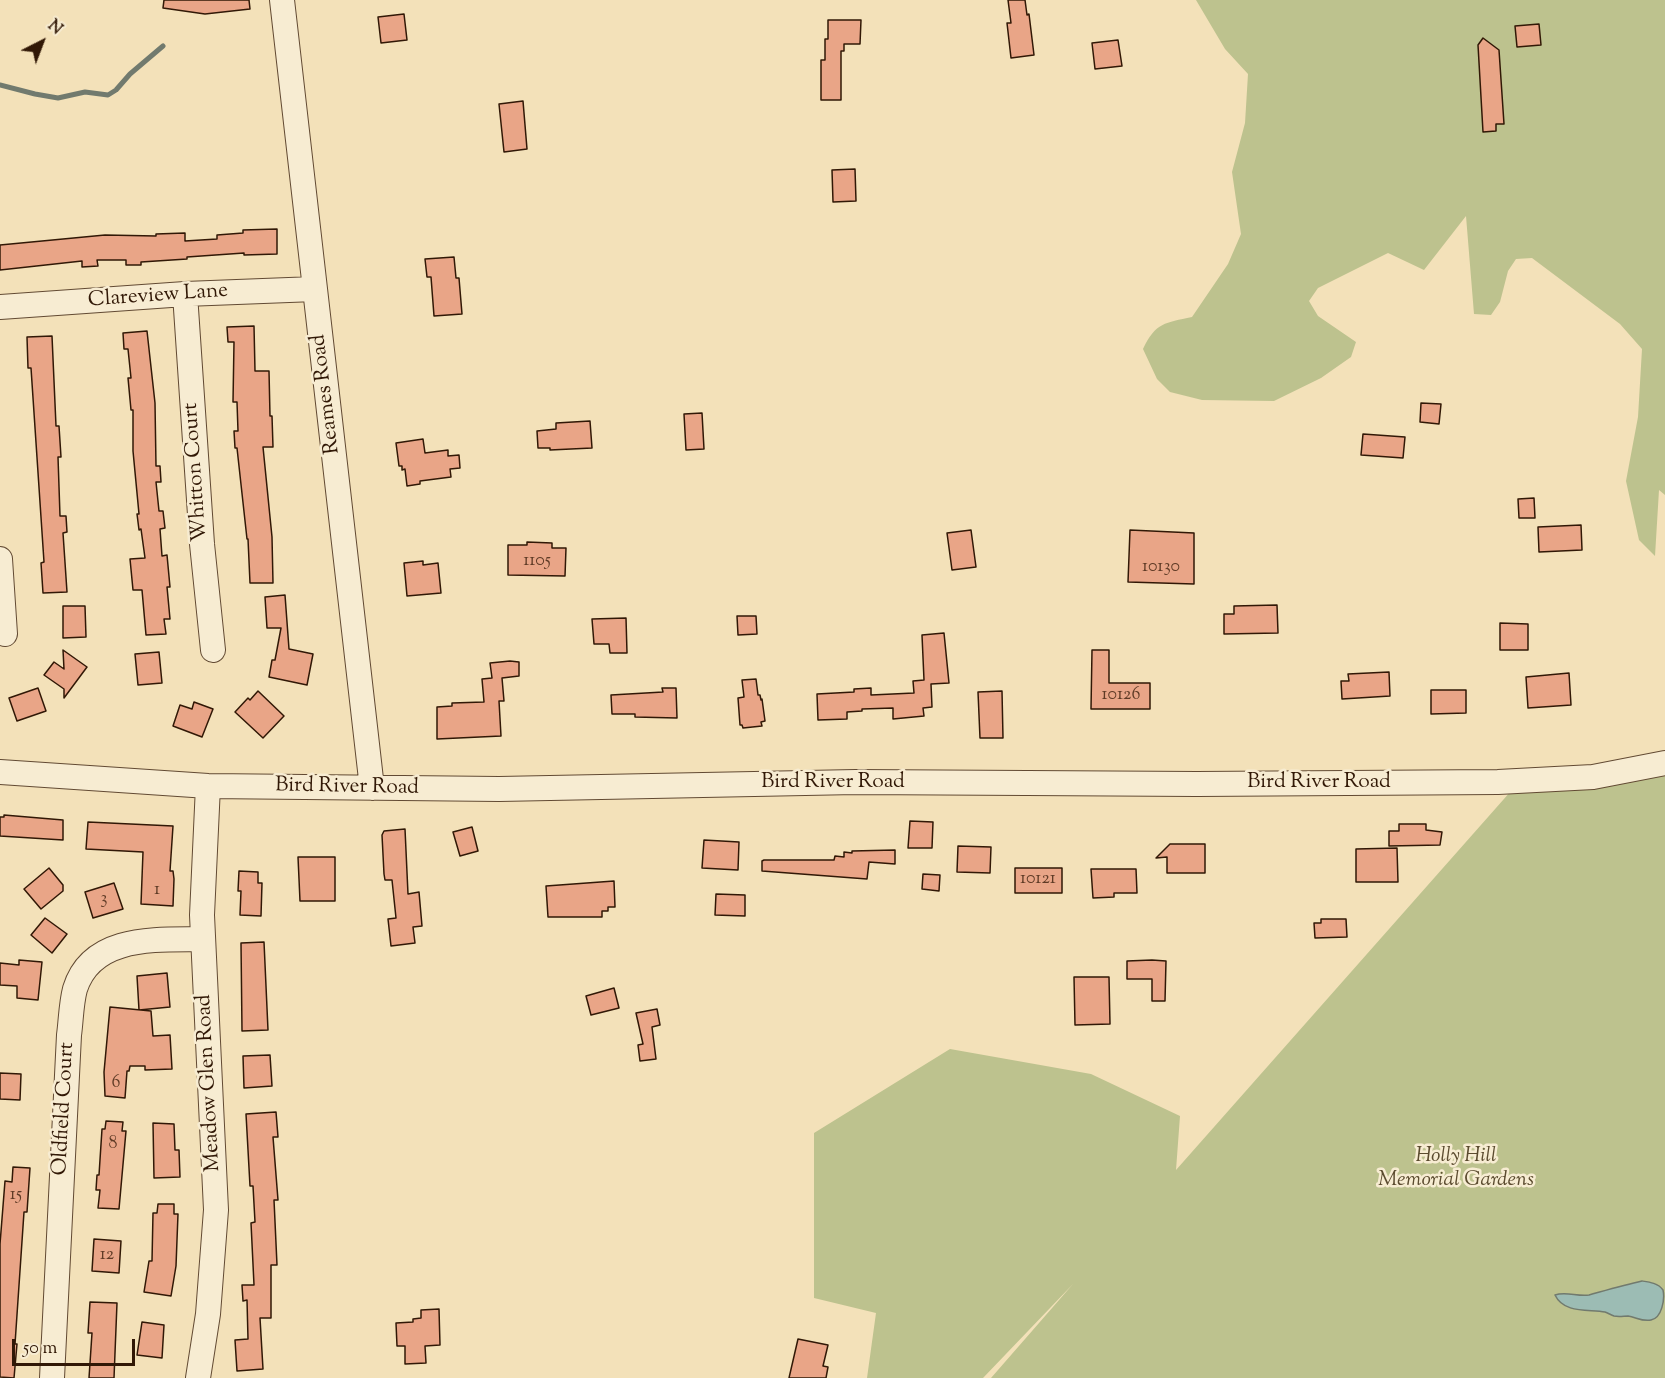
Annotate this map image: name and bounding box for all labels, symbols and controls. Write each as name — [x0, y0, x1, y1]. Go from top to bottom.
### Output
north arrow — [12, 12, 72, 72]
text: N — [42, 15, 67, 41]
street label: Clareview Lane — [87, 280, 229, 314]
street label: Reames Road — [307, 333, 347, 455]
street label: Whitton Court — [180, 402, 214, 542]
house number: 1105 — [523, 551, 551, 573]
house number: 10130 — [1142, 557, 1180, 579]
house number: 10126 — [1102, 685, 1140, 707]
street label: Bird River Road — [761, 770, 905, 796]
street label: Bird River Road — [1247, 770, 1391, 796]
street label: Bird River Road — [275, 774, 419, 802]
house number: 10121 — [1020, 869, 1056, 891]
house number: 1 — [154, 880, 160, 902]
house number: 3 — [100, 889, 108, 911]
street label: Meadow Glen Road — [193, 994, 227, 1172]
street label: Oldfield Court — [49, 1042, 81, 1176]
house number: 6 — [112, 1073, 120, 1095]
house number: 8 — [109, 1134, 117, 1156]
park label: Holly Hill Memorial Gardens — [1378, 1144, 1534, 1194]
house number: 15 — [10, 1185, 22, 1207]
house number: 12 — [100, 1245, 114, 1267]
scale bar — [15, 1327, 138, 1365]
text: 50 m — [23, 1336, 57, 1362]

